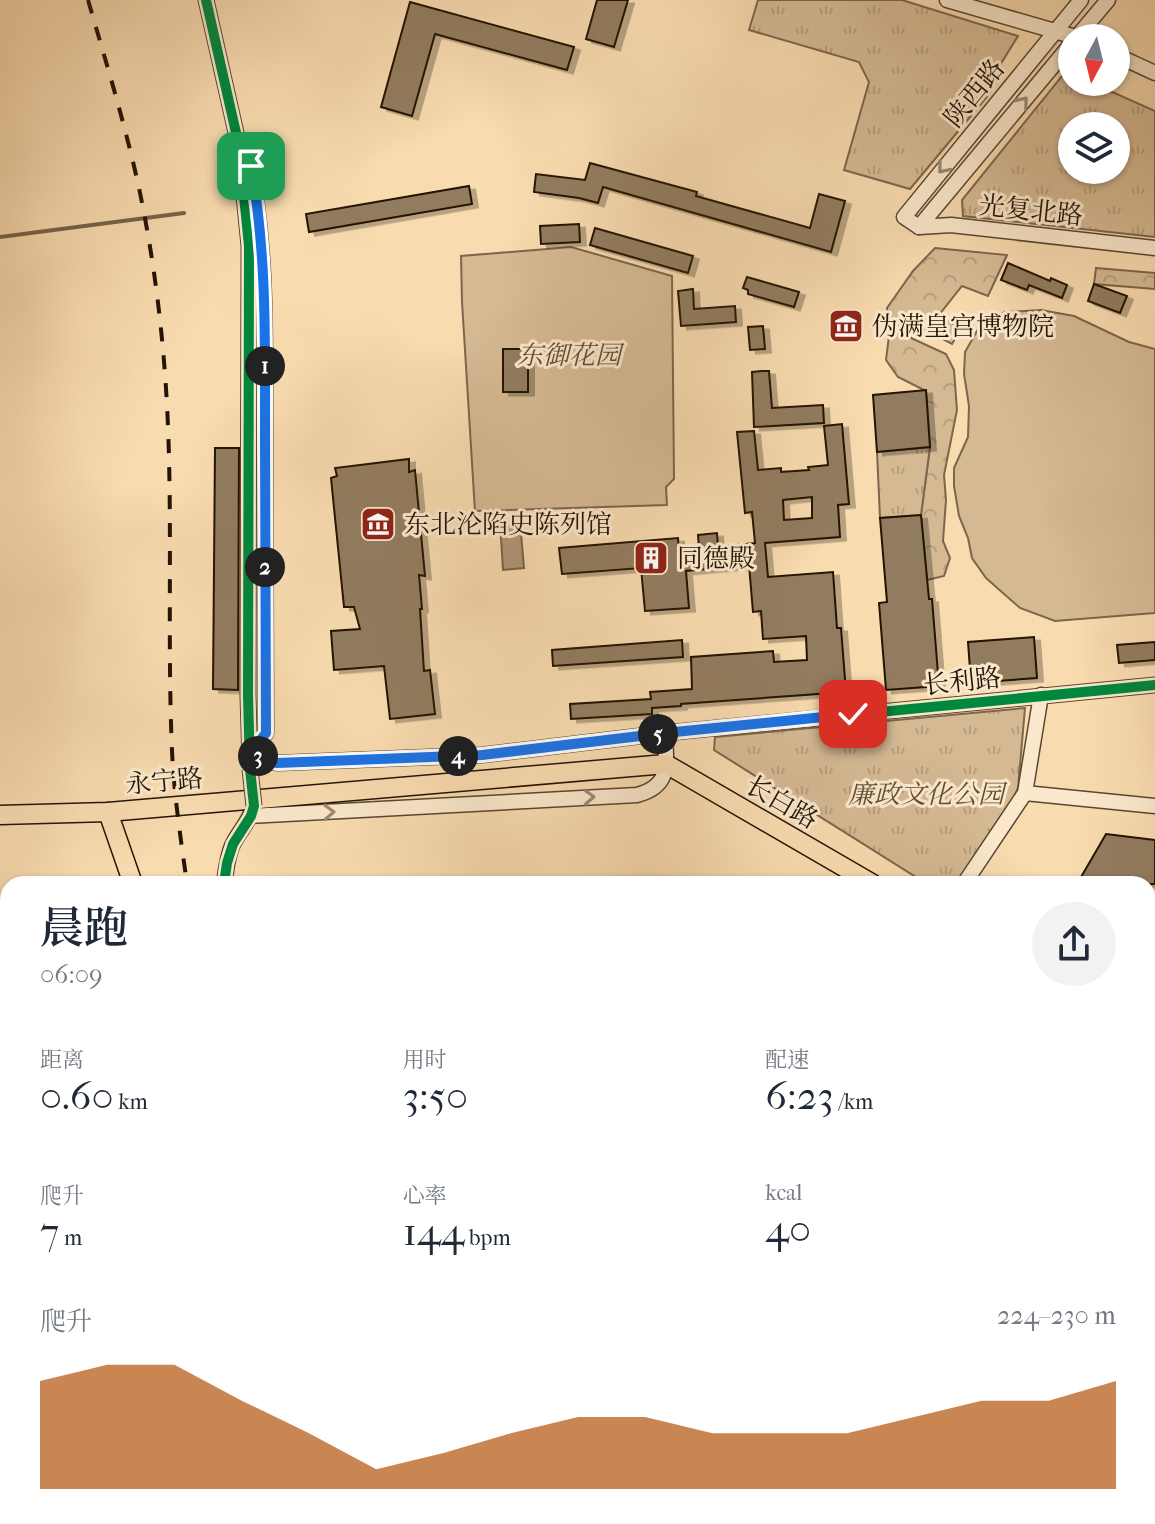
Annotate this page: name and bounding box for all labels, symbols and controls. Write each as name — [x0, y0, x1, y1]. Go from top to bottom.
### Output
north arrow — [1058, 24, 1130, 96]
map controls — [1058, 24, 1130, 184]
street label: 陕西路 — [938, 53, 1011, 133]
one-way arrow — [1013, 97, 1028, 112]
button: layers — [1058, 112, 1130, 184]
pin — [217, 132, 285, 200]
icon: arrive — [229, 144, 273, 188]
one-way arrow — [938, 159, 953, 174]
street label: 光复北路 — [978, 190, 1084, 231]
museum icon: 伪满皇宫博物院 — [827, 307, 865, 345]
place label: 伪满皇宫博物院 — [872, 311, 1054, 342]
park label: 东御花园 — [517, 340, 625, 371]
pin: 1 — [245, 346, 285, 386]
text: 1 — [261, 353, 269, 379]
museum icon: 东北沦陷史陈列馆 — [359, 505, 397, 543]
place label: 东北沦陷史陈列馆 — [404, 509, 612, 540]
building icon: 同德殿 — [632, 539, 670, 577]
place label: 同德殿 — [677, 543, 755, 574]
pin: 2 — [245, 547, 285, 587]
text: 2 — [259, 554, 271, 580]
street label: 长利路 — [922, 662, 1002, 701]
pin — [819, 680, 887, 748]
icon: check — [831, 692, 875, 736]
pin: 5 — [638, 714, 678, 754]
text: 5 — [653, 721, 663, 747]
pin: 3 — [238, 736, 278, 776]
pin: 4 — [438, 736, 478, 776]
text: 3 — [253, 743, 263, 769]
text: 4 — [452, 743, 465, 769]
street label: 永宁路 — [124, 763, 204, 800]
street label: 长白路 — [740, 770, 823, 835]
park label: 廉政文化公园 — [848, 779, 1008, 810]
one-way arrow — [583, 789, 596, 806]
one-way arrow — [323, 804, 336, 821]
button: share — [1032, 902, 1116, 986]
text: 晨跑 — [40, 903, 128, 954]
text: 06:09 — [40, 959, 103, 990]
text: 距离 — [40, 1047, 84, 1073]
text: 用时 — [403, 1047, 447, 1073]
text: 配速 — [765, 1047, 809, 1073]
text: 0.60 — [40, 1073, 114, 1119]
text: 3:50 — [403, 1073, 468, 1119]
text: 6:23 — [765, 1073, 834, 1119]
text: km — [114, 1089, 148, 1115]
text: /km — [834, 1089, 873, 1115]
text: kcal — [765, 1180, 802, 1206]
text: 爬升 — [40, 1183, 84, 1209]
text: 心率 — [403, 1183, 447, 1209]
text: 40 — [765, 1206, 811, 1252]
text: 7 — [40, 1209, 59, 1255]
text: 144 — [403, 1209, 464, 1255]
text: m — [59, 1225, 82, 1251]
text: bpm — [464, 1225, 511, 1251]
text: 224–230 m — [997, 1300, 1116, 1331]
text: 爬升 — [40, 1306, 92, 1337]

